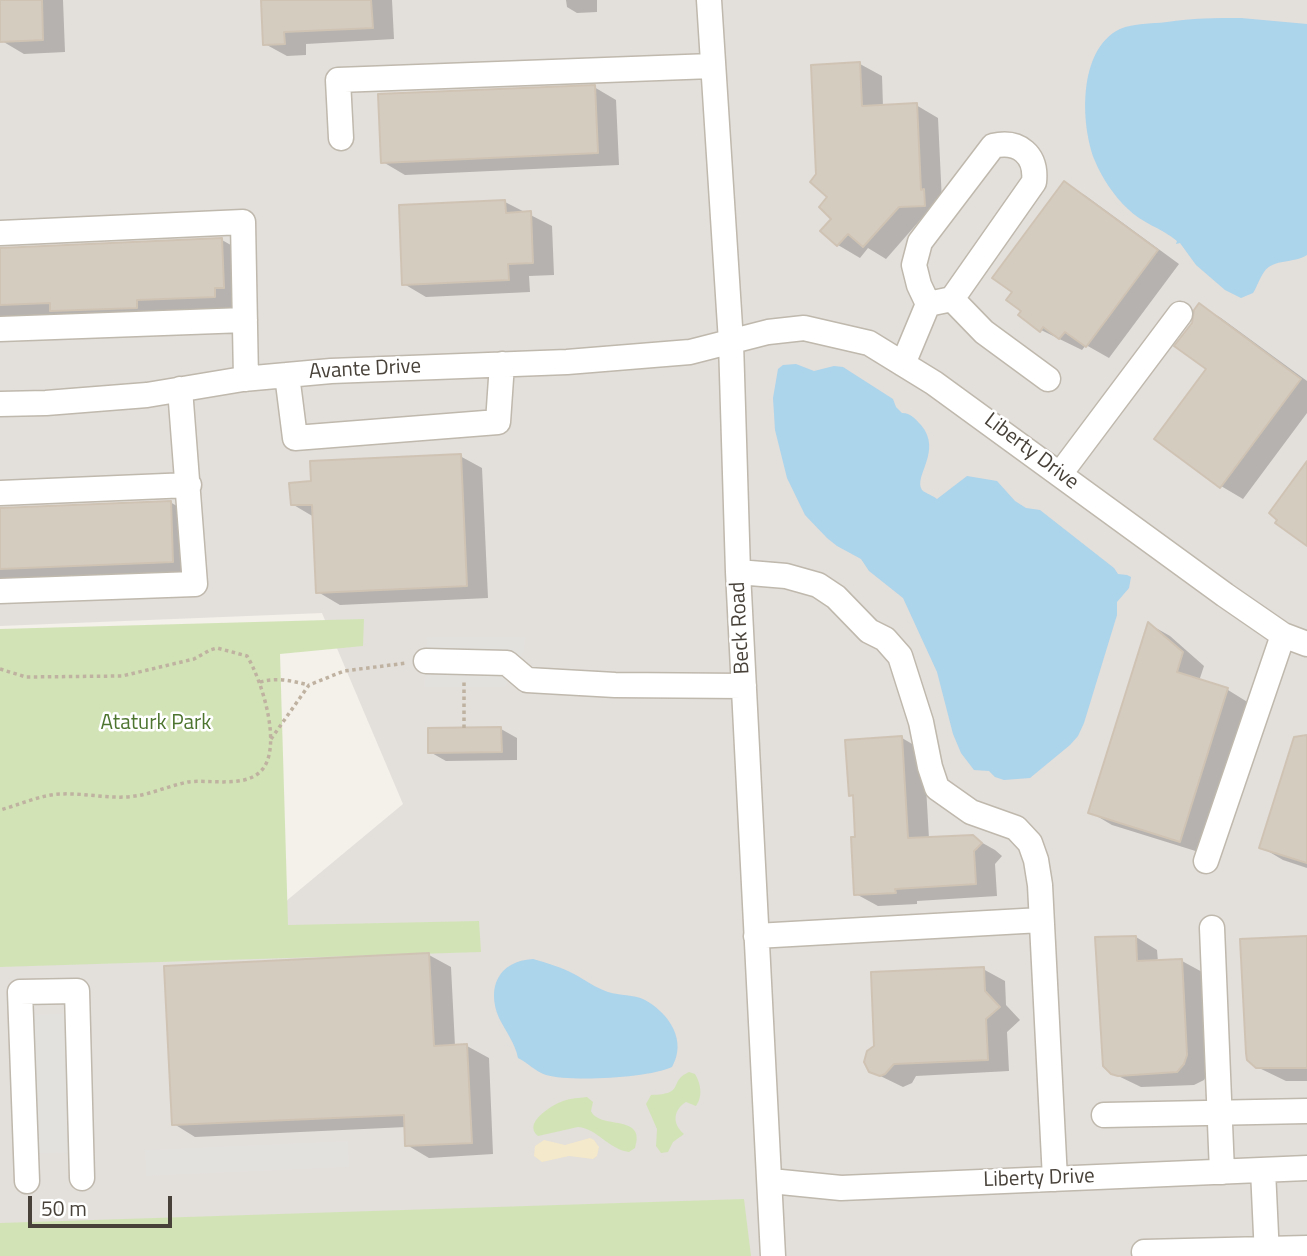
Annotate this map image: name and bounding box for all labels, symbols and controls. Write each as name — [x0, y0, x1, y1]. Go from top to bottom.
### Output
street label: Avante Drive — [308, 354, 422, 386]
street label: Liberty Drive — [979, 408, 1083, 496]
street label: Beck Road — [726, 581, 756, 675]
park label: Ataturk Park — [101, 711, 211, 737]
street label: Liberty Drive — [983, 1164, 1095, 1194]
scale bar — [32, 1182, 175, 1226]
text: 50 m — [41, 1192, 87, 1224]

